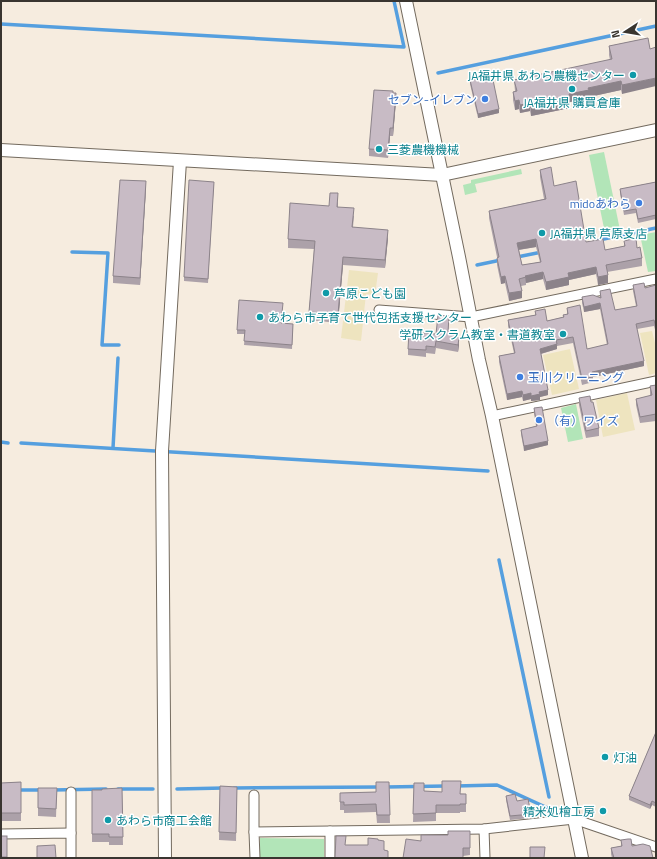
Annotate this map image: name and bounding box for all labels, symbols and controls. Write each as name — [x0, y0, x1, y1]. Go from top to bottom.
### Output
north arrow — [605, 12, 645, 52]
text: N — [607, 29, 624, 39]
place label: JA福井県 あわら農機センター — [468, 66, 625, 85]
marker: JA福井県 あわら農機センター — [628, 70, 638, 80]
marker: JA福井県 購買倉庫 — [567, 84, 577, 94]
place label: セブン-イレブン — [388, 90, 477, 109]
place label: JA福井県 購買倉庫 — [523, 93, 621, 112]
marker: セブン-イレブン — [480, 94, 490, 104]
place label: 三菱農機機械 — [387, 140, 459, 159]
marker: 三菱農機機械 — [374, 144, 384, 154]
place label: midoあわら — [570, 194, 631, 213]
marker: midoあわら — [634, 198, 644, 208]
place label: JA福井県 芦原支店 — [550, 224, 647, 243]
marker: JA福井県 芦原支店 — [537, 228, 547, 238]
place label: 芦原こども園 — [334, 284, 406, 303]
marker: 芦原こども園 — [321, 288, 331, 298]
place label: あわら市子育て世代包括支援センター — [268, 308, 472, 327]
marker: あわら市子育て世代包括支援センター — [255, 312, 265, 322]
place label: 学研スクラム教室・書道教室 — [399, 325, 555, 344]
marker: 学研スクラム教室・書道教室 — [558, 329, 568, 339]
place label: 玉川クリーニング — [528, 368, 624, 387]
marker: 玉川クリーニング — [515, 372, 525, 382]
place label: （有）ワイズ — [547, 411, 619, 430]
marker: （有）ワイズ — [534, 415, 544, 425]
place label: 灯油 — [613, 748, 637, 767]
marker: 灯油 — [600, 752, 610, 762]
place label: 精米処檜工房 — [523, 802, 595, 821]
marker: 精米処檜工房 — [598, 806, 608, 816]
place label: あわら市商工会館 — [116, 811, 212, 830]
marker: あわら市商工会館 — [103, 815, 113, 825]

